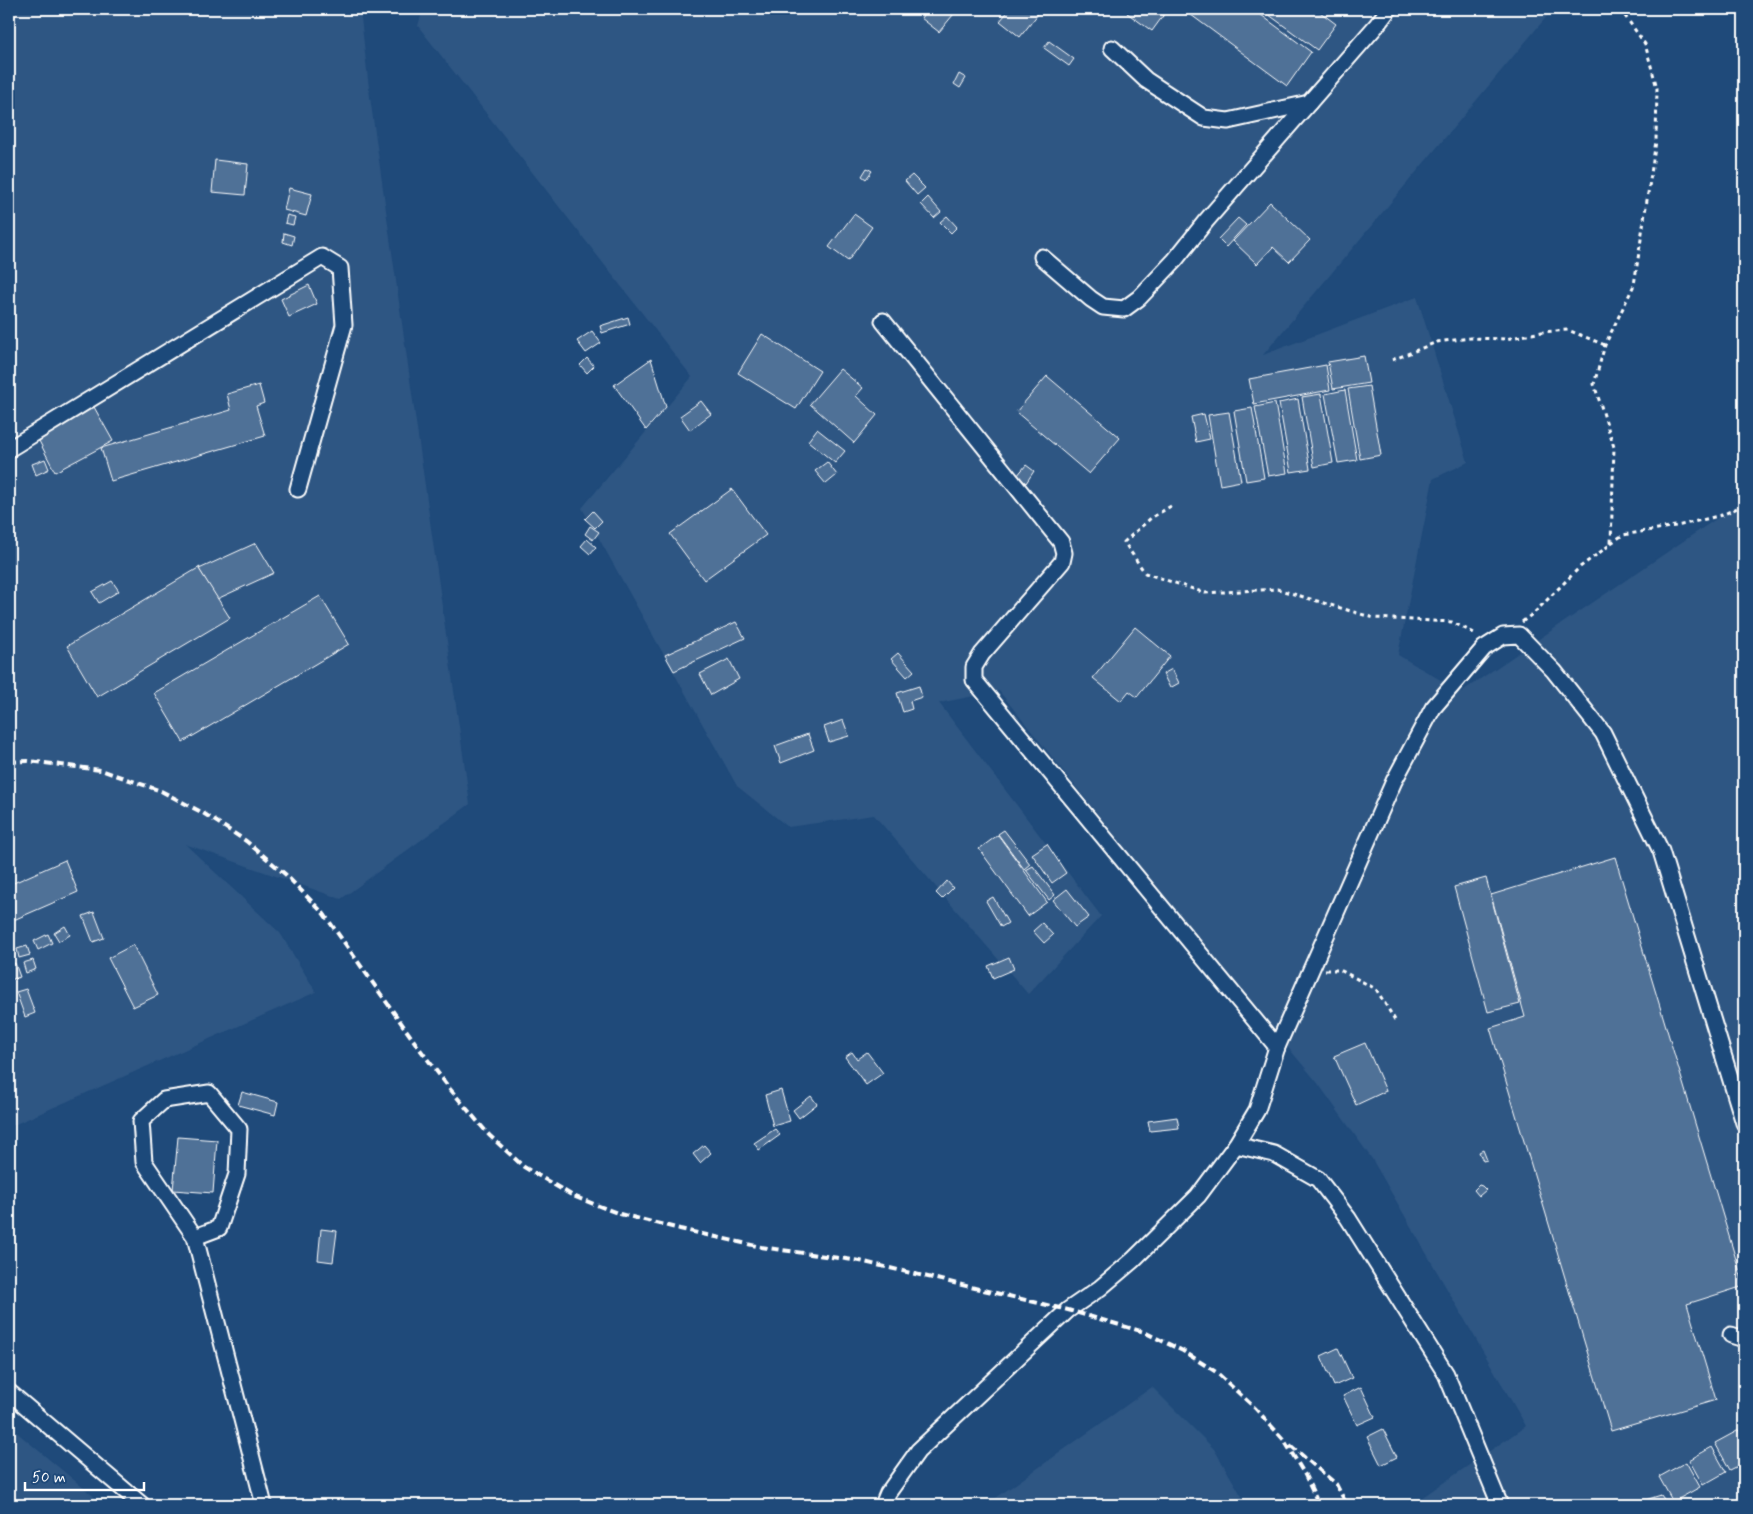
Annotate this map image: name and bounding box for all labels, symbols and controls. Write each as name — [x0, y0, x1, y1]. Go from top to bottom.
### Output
scale bar — [25, 1459, 144, 1491]
text: 50 m — [32, 1468, 66, 1488]

